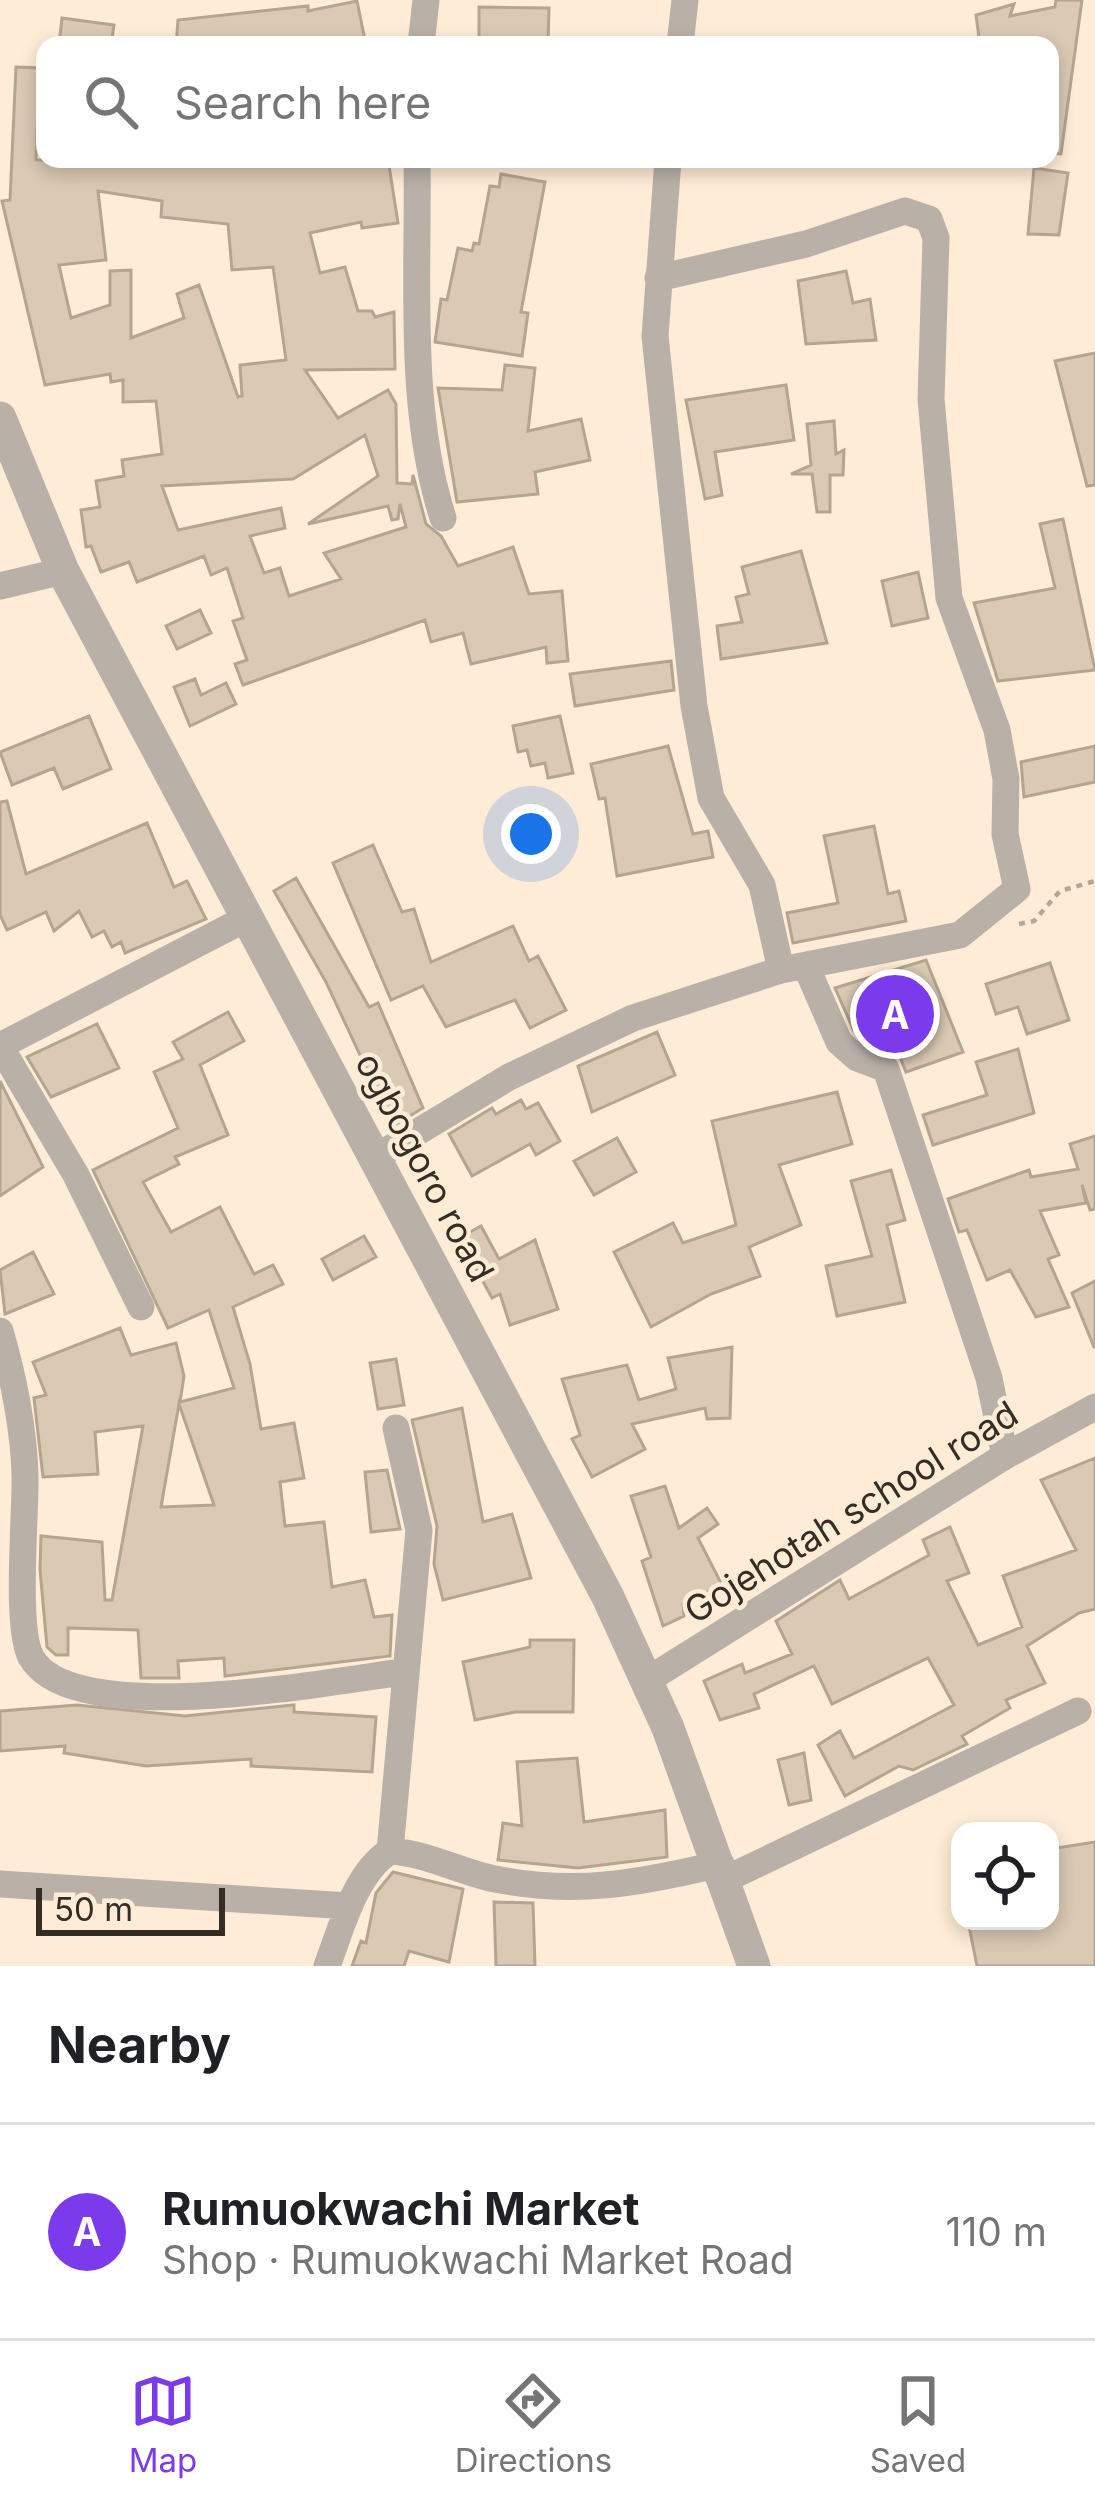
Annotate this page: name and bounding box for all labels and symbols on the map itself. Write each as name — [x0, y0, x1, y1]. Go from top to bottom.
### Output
your location — [501, 804, 561, 864]
pin: A — [856, 969, 934, 1059]
street label: ogbogoro road — [346, 1045, 504, 1289]
street label: Gojehotah school road — [676, 1391, 1026, 1633]
scale bar — [36, 1882, 225, 1935]

